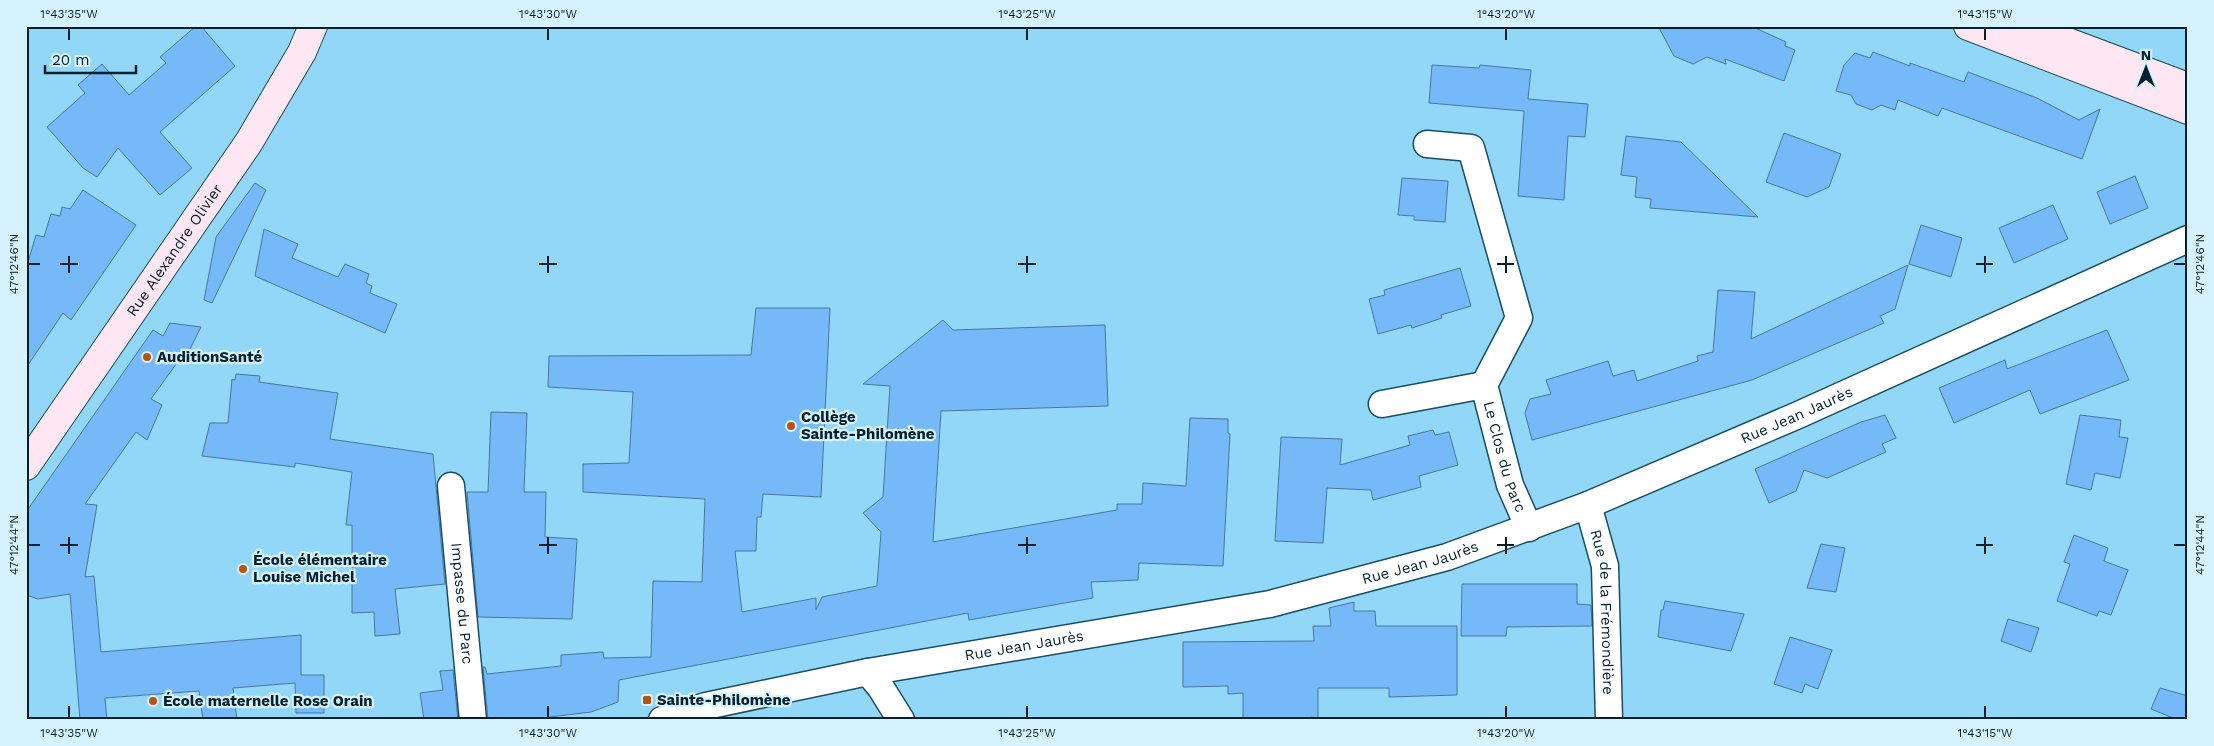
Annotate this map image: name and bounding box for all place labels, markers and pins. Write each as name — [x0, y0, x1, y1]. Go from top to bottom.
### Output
place label: AuditionSanté — [157, 348, 262, 366]
marker: AuditionSanté — [141, 351, 153, 363]
place label: Collège Sainte-Philomène — [801, 408, 935, 443]
marker: Collège Sainte-Philomène — [785, 420, 797, 432]
place label: École élémentaire Louise Michel — [253, 551, 387, 586]
marker: École élémentaire Louise Michel — [237, 563, 249, 575]
place label: Sainte-Philomène — [657, 691, 791, 709]
place label: École maternelle Rose Orain — [163, 692, 373, 710]
marker: Sainte-Philomène — [641, 694, 653, 706]
marker: École maternelle Rose Orain — [147, 695, 159, 707]

